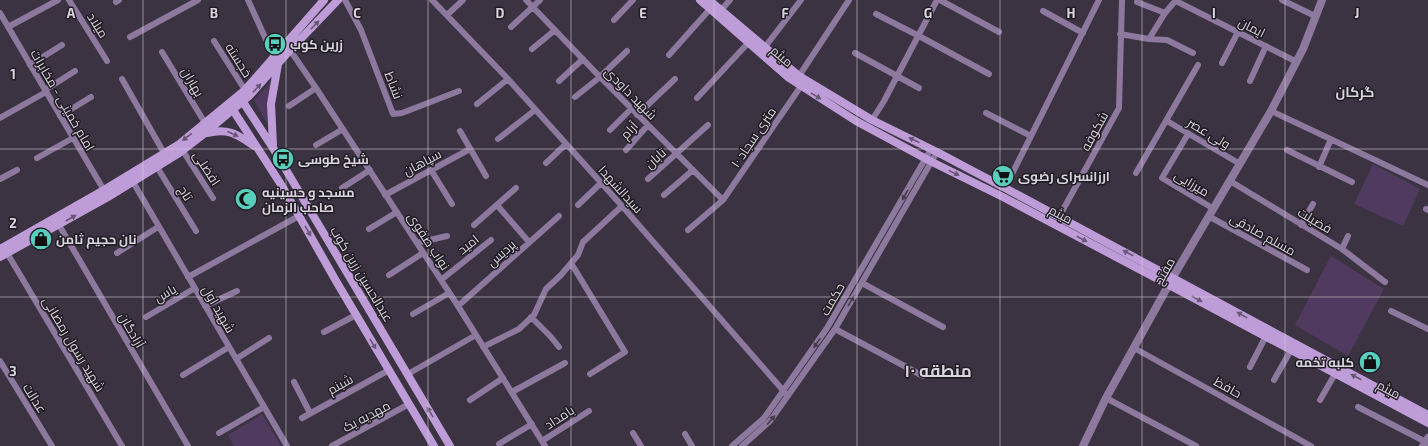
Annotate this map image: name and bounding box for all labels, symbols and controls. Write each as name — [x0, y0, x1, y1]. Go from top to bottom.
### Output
text: A — [67, 5, 76, 21]
text: B — [210, 5, 218, 21]
text: C — [353, 5, 361, 21]
text: D — [496, 5, 505, 21]
text: E — [639, 5, 647, 21]
text: F — [781, 5, 789, 21]
text: G — [924, 5, 932, 21]
text: H — [1067, 5, 1076, 21]
text: I — [1212, 5, 1216, 21]
text: J — [1355, 5, 1359, 21]
street label: میلاد — [84, 9, 112, 41]
street label: ایمان — [1236, 13, 1268, 41]
one-way arrow — [310, 20, 320, 30]
bus stop icon: زرین کوب — [262, 31, 288, 57]
place label: زرین کوب — [290, 36, 343, 53]
street label: خجسته — [222, 40, 256, 80]
street label: میثم — [766, 42, 797, 72]
street label: امام خمینی - مخابرات — [26, 46, 99, 155]
street label: شهید داودی — [601, 63, 661, 123]
street label: بهاران — [178, 64, 208, 100]
text: 1 — [10, 66, 16, 82]
street label: نشاط — [381, 69, 407, 101]
one-way arrow — [253, 83, 262, 93]
district label: گرکان — [1336, 83, 1375, 101]
one-way arrow — [811, 92, 821, 100]
street label: ۱۰ متری سجاد — [727, 104, 779, 170]
street label: شکوفه — [1077, 109, 1111, 153]
street label: ولی عصر — [1184, 113, 1233, 152]
street label: آرام — [617, 117, 643, 144]
one-way arrow — [228, 131, 239, 137]
one-way arrow — [182, 133, 193, 141]
one-way arrow — [908, 137, 920, 143]
street label: تابان — [641, 144, 669, 172]
street label: سپاهان — [400, 145, 444, 180]
bus stop icon: شیخ طوسی — [270, 146, 296, 172]
street label: افضلی — [190, 148, 224, 188]
place label: شیخ طوسی — [298, 151, 369, 168]
street label: سیدالشهدا — [595, 162, 647, 216]
supermarket icon: ارزانسرای رضوی — [990, 163, 1016, 189]
street label: میرزایی — [1172, 166, 1212, 200]
place label: ارزانسرای رضوی — [1018, 168, 1110, 185]
one-way arrow — [948, 170, 960, 176]
street label: تاج — [174, 182, 197, 205]
place label: مسجد و حسینیه صاحب الزمان — [262, 184, 355, 215]
mosque icon: مسجد و حسینیه صاحب الزمان — [233, 186, 259, 212]
one-way arrow — [902, 189, 909, 201]
street label: میثم — [1045, 201, 1076, 229]
street label: فضیلت — [1295, 204, 1335, 236]
street label: نواب صفوی — [404, 209, 454, 273]
street label: مسلم صادقی — [1226, 209, 1299, 260]
text: 2 — [9, 215, 17, 231]
one-way arrow — [65, 215, 77, 222]
street label: عبدالحسین زرین کوب — [327, 223, 397, 325]
shop icon: نان حجیم ثامن — [28, 226, 54, 252]
one-way arrow — [304, 226, 311, 237]
place label: نان حجیم ثامن — [56, 231, 137, 249]
street label: امید — [454, 231, 482, 257]
one-way arrow — [1076, 235, 1088, 242]
street label: پردیس — [483, 236, 520, 272]
one-way arrow — [1122, 250, 1134, 257]
street label: مفتح — [1150, 255, 1179, 288]
street label: یاس — [151, 280, 179, 306]
street label: حکمت — [816, 280, 848, 318]
street label: شهید اول — [198, 282, 239, 336]
street label: شهید رسول رمضانی — [38, 294, 109, 395]
one-way arrow — [848, 295, 855, 307]
one-way arrow — [1191, 296, 1203, 303]
street label: آزادگان — [116, 310, 149, 351]
one-way arrow — [1236, 312, 1248, 318]
one-way arrow — [813, 337, 821, 348]
one-way arrow — [370, 338, 377, 350]
shop icon: کلبه تخمه — [1357, 349, 1383, 375]
place label: کلبه تخمه — [1296, 354, 1354, 370]
district label: منطقه ۱۰ — [904, 360, 972, 380]
text: 3 — [9, 363, 17, 379]
street label: شبنم — [324, 370, 357, 399]
street label: حافظ — [1211, 373, 1245, 401]
one-way arrow — [1351, 374, 1362, 380]
street label: میثم — [1373, 376, 1404, 404]
street label: عدالت — [20, 380, 50, 416]
street label: مهدیه یک — [339, 397, 393, 435]
street label: بامداد — [541, 401, 577, 433]
one-way arrow — [427, 406, 434, 418]
one-way arrow — [766, 414, 775, 425]

